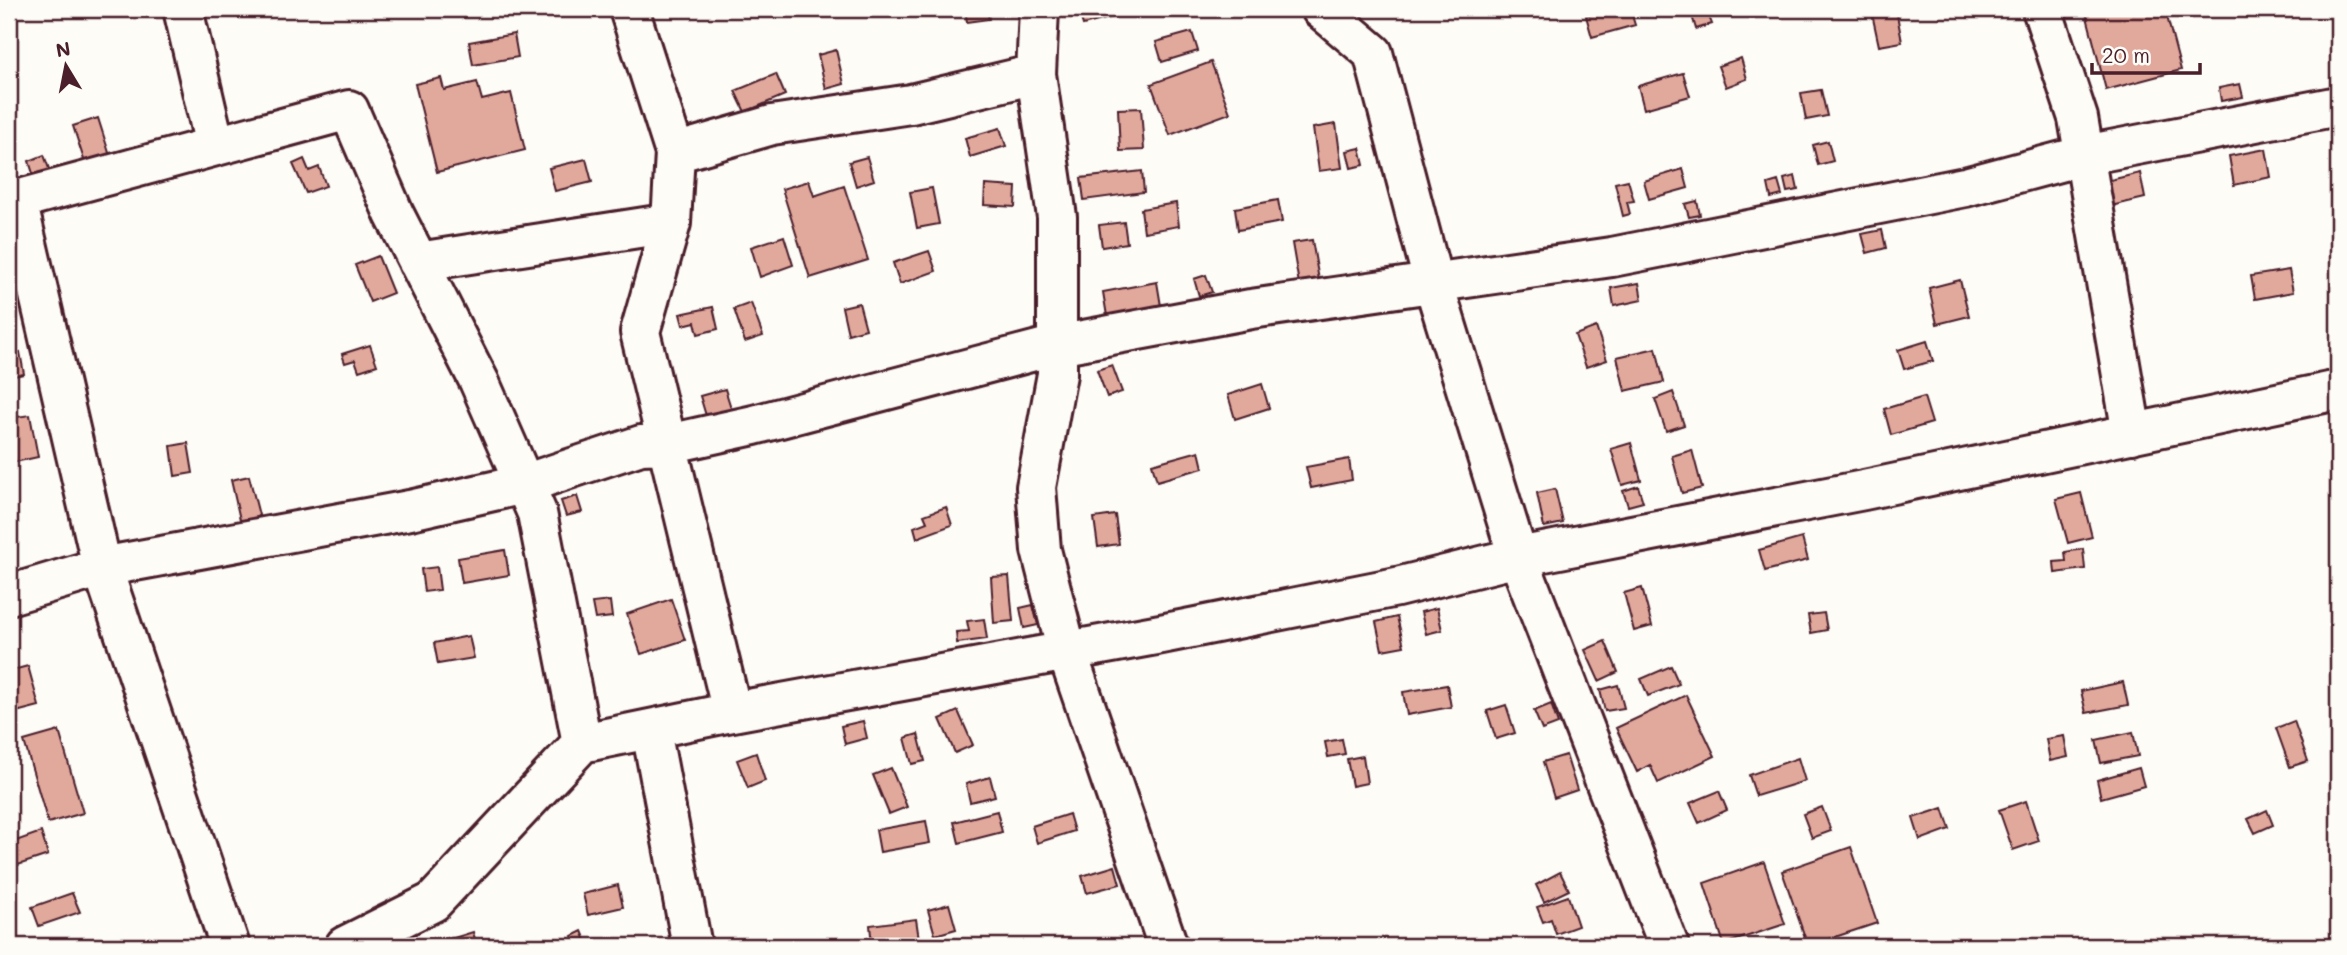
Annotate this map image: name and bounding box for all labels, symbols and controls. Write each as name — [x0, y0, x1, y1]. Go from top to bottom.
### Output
north arrow — [32, 32, 102, 102]
scale bar — [2092, 32, 2200, 76]
text: N — [54, 35, 72, 62]
text: 20 m — [2102, 41, 2150, 68]

